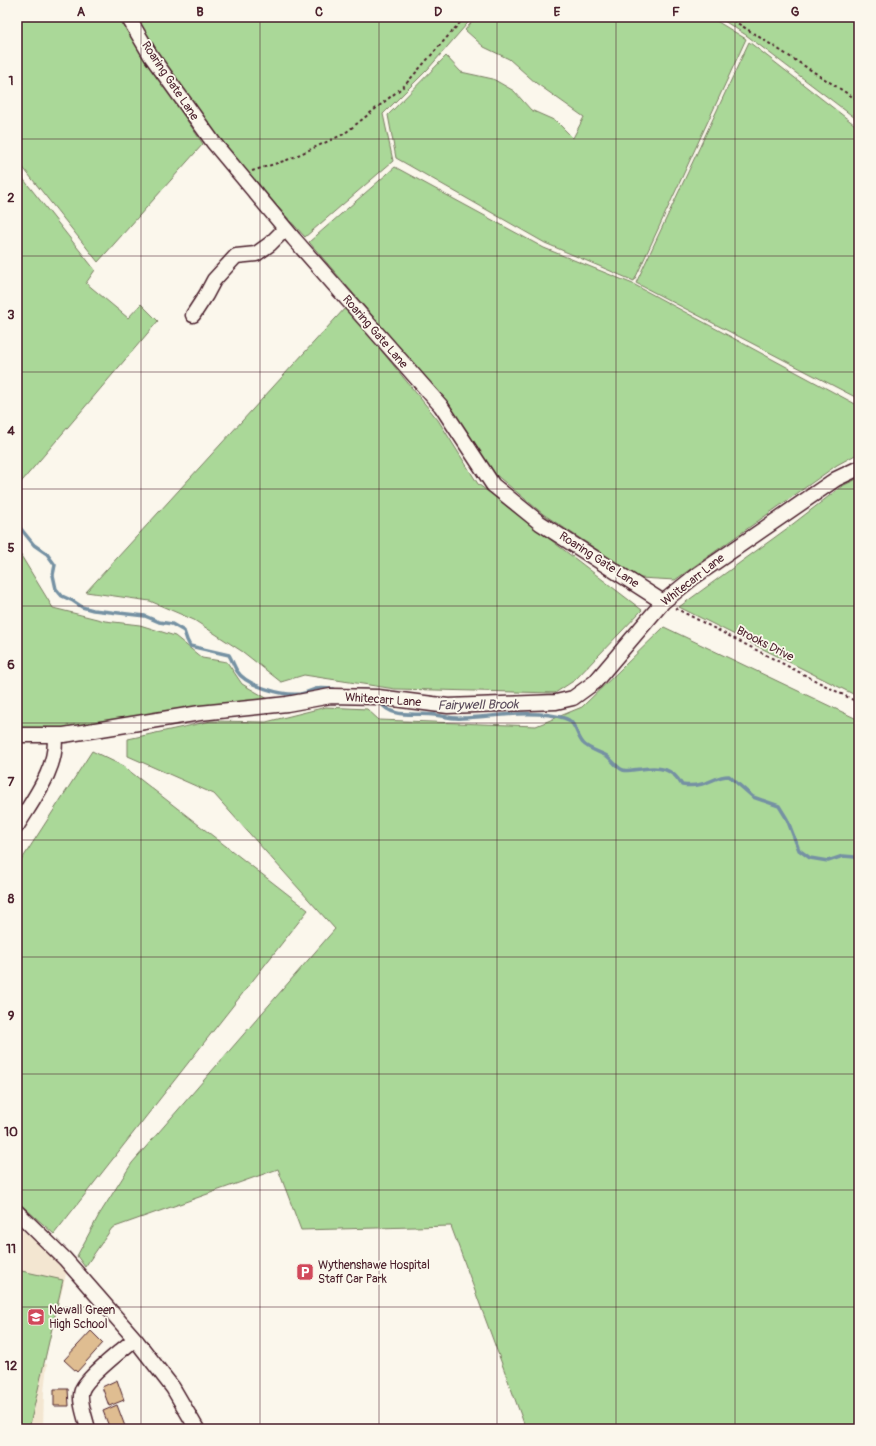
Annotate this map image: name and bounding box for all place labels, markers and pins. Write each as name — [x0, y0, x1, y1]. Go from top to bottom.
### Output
place label: Wythenshawe Hospital Staff Car Park — [318, 1258, 430, 1287]
parking icon: Wythenshawe Hospital Staff Car Park — [295, 1262, 315, 1282]
place label: Newall Green High School — [49, 1303, 116, 1332]
school or university icon: Newall Green High School — [26, 1307, 46, 1327]

